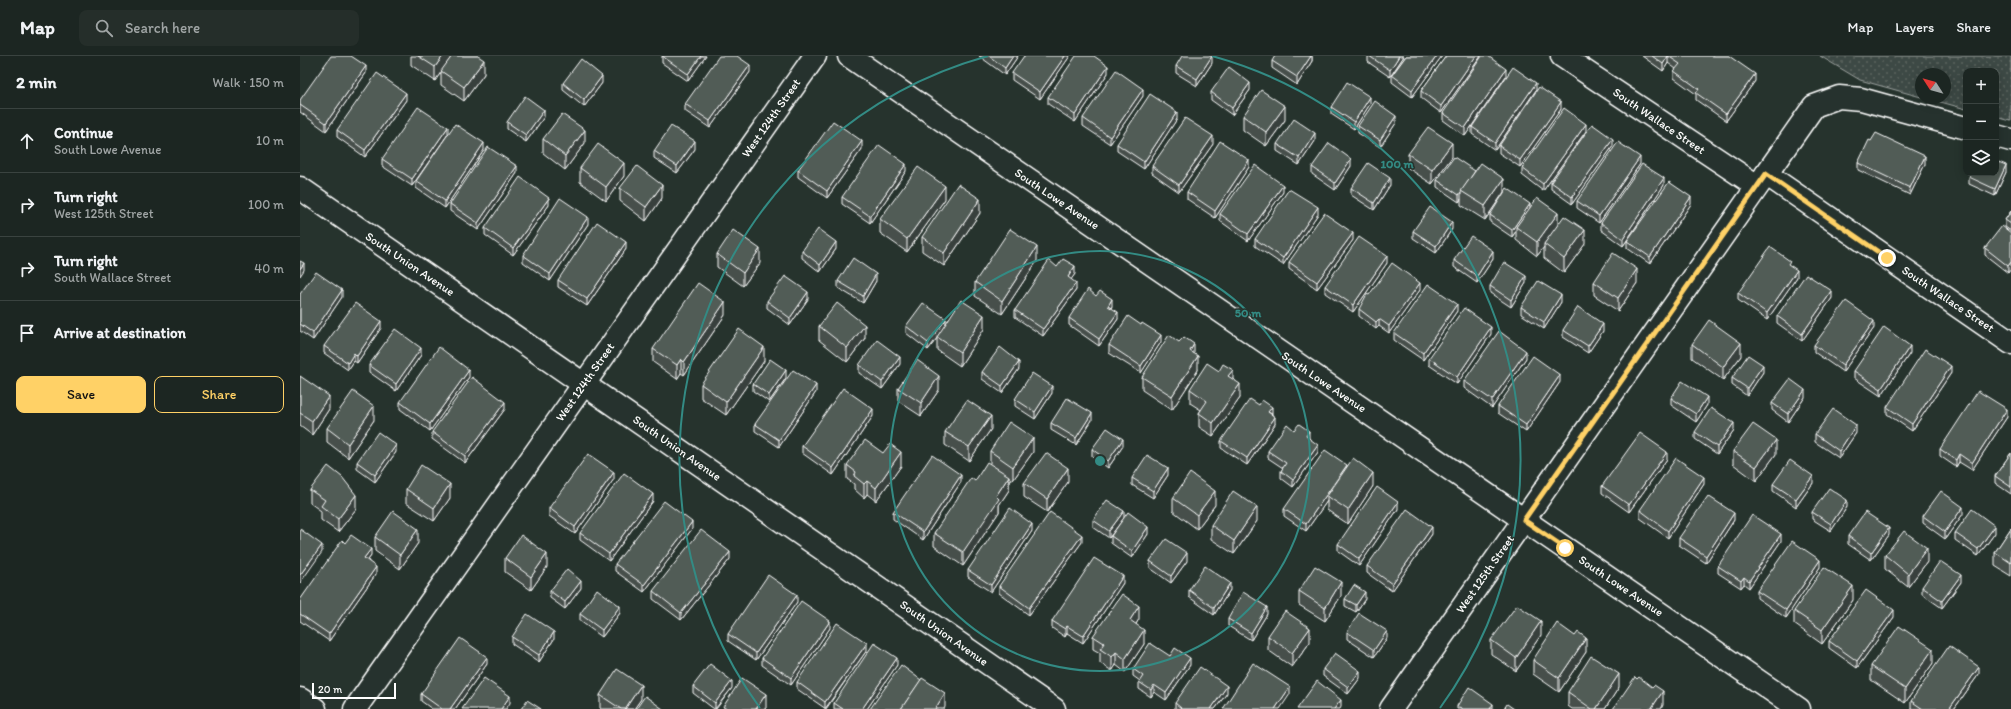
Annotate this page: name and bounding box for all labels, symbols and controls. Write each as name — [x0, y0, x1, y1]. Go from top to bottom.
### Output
search box — [79, 10, 359, 46]
text: Map — [20, 16, 55, 39]
icon: search — [93, 17, 115, 39]
text: Search here — [125, 19, 200, 37]
text: Map — [1848, 19, 1873, 36]
text: Layers — [1895, 19, 1934, 36]
text: Share — [1956, 19, 1991, 36]
north arrow — [1915, 68, 1951, 104]
map controls — [1963, 68, 1999, 176]
button: + — [1963, 68, 1999, 104]
text: 2 min — [16, 72, 56, 92]
text: Walk · 150 m — [213, 75, 284, 90]
street label: West 124th Street — [739, 76, 804, 160]
street label: South Wallace Street — [1610, 85, 1708, 157]
button: − — [1963, 104, 1999, 140]
text: Continue — [54, 124, 113, 142]
icon: ahead — [16, 130, 38, 152]
text: 10 m — [256, 133, 284, 148]
button: layers — [1963, 140, 1999, 176]
text: South Lowe Avenue — [54, 142, 161, 157]
text: 100 m — [1380, 157, 1414, 171]
street label: South Lowe Avenue — [1012, 165, 1102, 233]
text: Turn right — [54, 188, 118, 206]
icon: right — [16, 194, 38, 216]
text: 100 m — [248, 197, 284, 212]
text: West 125th Street — [54, 206, 154, 221]
street label: South Union Avenue — [363, 229, 457, 299]
route end — [1878, 249, 1896, 267]
text: Turn right — [54, 252, 118, 270]
icon: right — [16, 258, 38, 280]
text: 40 m — [254, 261, 284, 276]
street label: South Wallace Street — [1899, 263, 1997, 335]
text: South Wallace Street — [54, 270, 171, 285]
text: 50 m — [1235, 306, 1262, 320]
icon: arrive — [16, 322, 38, 344]
text: Arrive at destination — [54, 324, 186, 342]
street label: West 124th Street — [553, 340, 618, 424]
street label: South Lowe Avenue — [1279, 348, 1369, 416]
button: Save — [16, 376, 146, 413]
button: Share — [154, 376, 284, 413]
street label: South Union Avenue — [630, 412, 724, 484]
centre of rings — [1093, 454, 1107, 468]
street label: West 125th Street — [1453, 532, 1517, 616]
route start — [1556, 539, 1574, 557]
street label: South Lowe Avenue — [1576, 552, 1666, 620]
street label: South Union Avenue — [897, 597, 991, 669]
scale bar — [312, 681, 396, 700]
text: 20 m — [318, 683, 342, 696]

